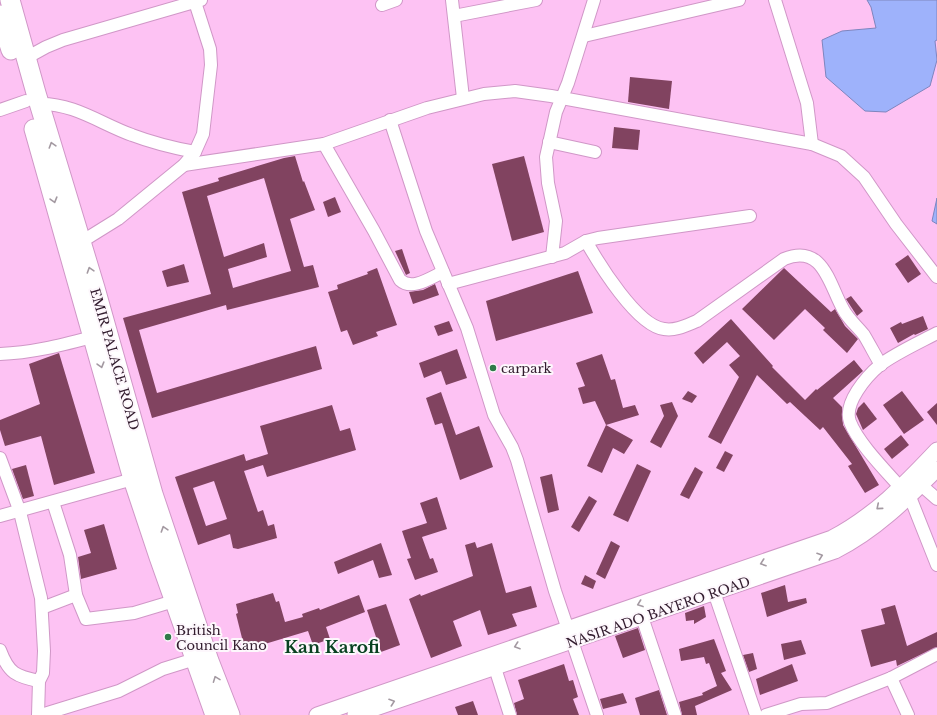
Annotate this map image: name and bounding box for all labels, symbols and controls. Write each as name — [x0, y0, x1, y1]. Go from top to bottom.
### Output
one-way arrow — [48, 142, 57, 149]
one-way arrow — [49, 196, 58, 203]
one-way arrow — [86, 267, 95, 274]
street label: EMIR PALACE ROAD — [86, 286, 143, 432]
place label: carpark — [501, 360, 552, 377]
one-way arrow — [96, 362, 105, 369]
marker: carpark — [488, 363, 498, 373]
one-way arrow — [877, 502, 884, 509]
one-way arrow — [160, 526, 169, 533]
one-way arrow — [816, 552, 823, 560]
one-way arrow — [760, 558, 767, 566]
street label: NASIR ADO BAYERO ROAD — [564, 573, 752, 652]
one-way arrow — [637, 600, 644, 608]
place label: British Council Kano — [176, 622, 267, 654]
marker: British Council Kano — [163, 632, 173, 642]
district label: Kan Karofi — [284, 637, 380, 658]
one-way arrow — [514, 641, 521, 650]
one-way arrow — [213, 675, 221, 682]
one-way arrow — [389, 699, 396, 707]

